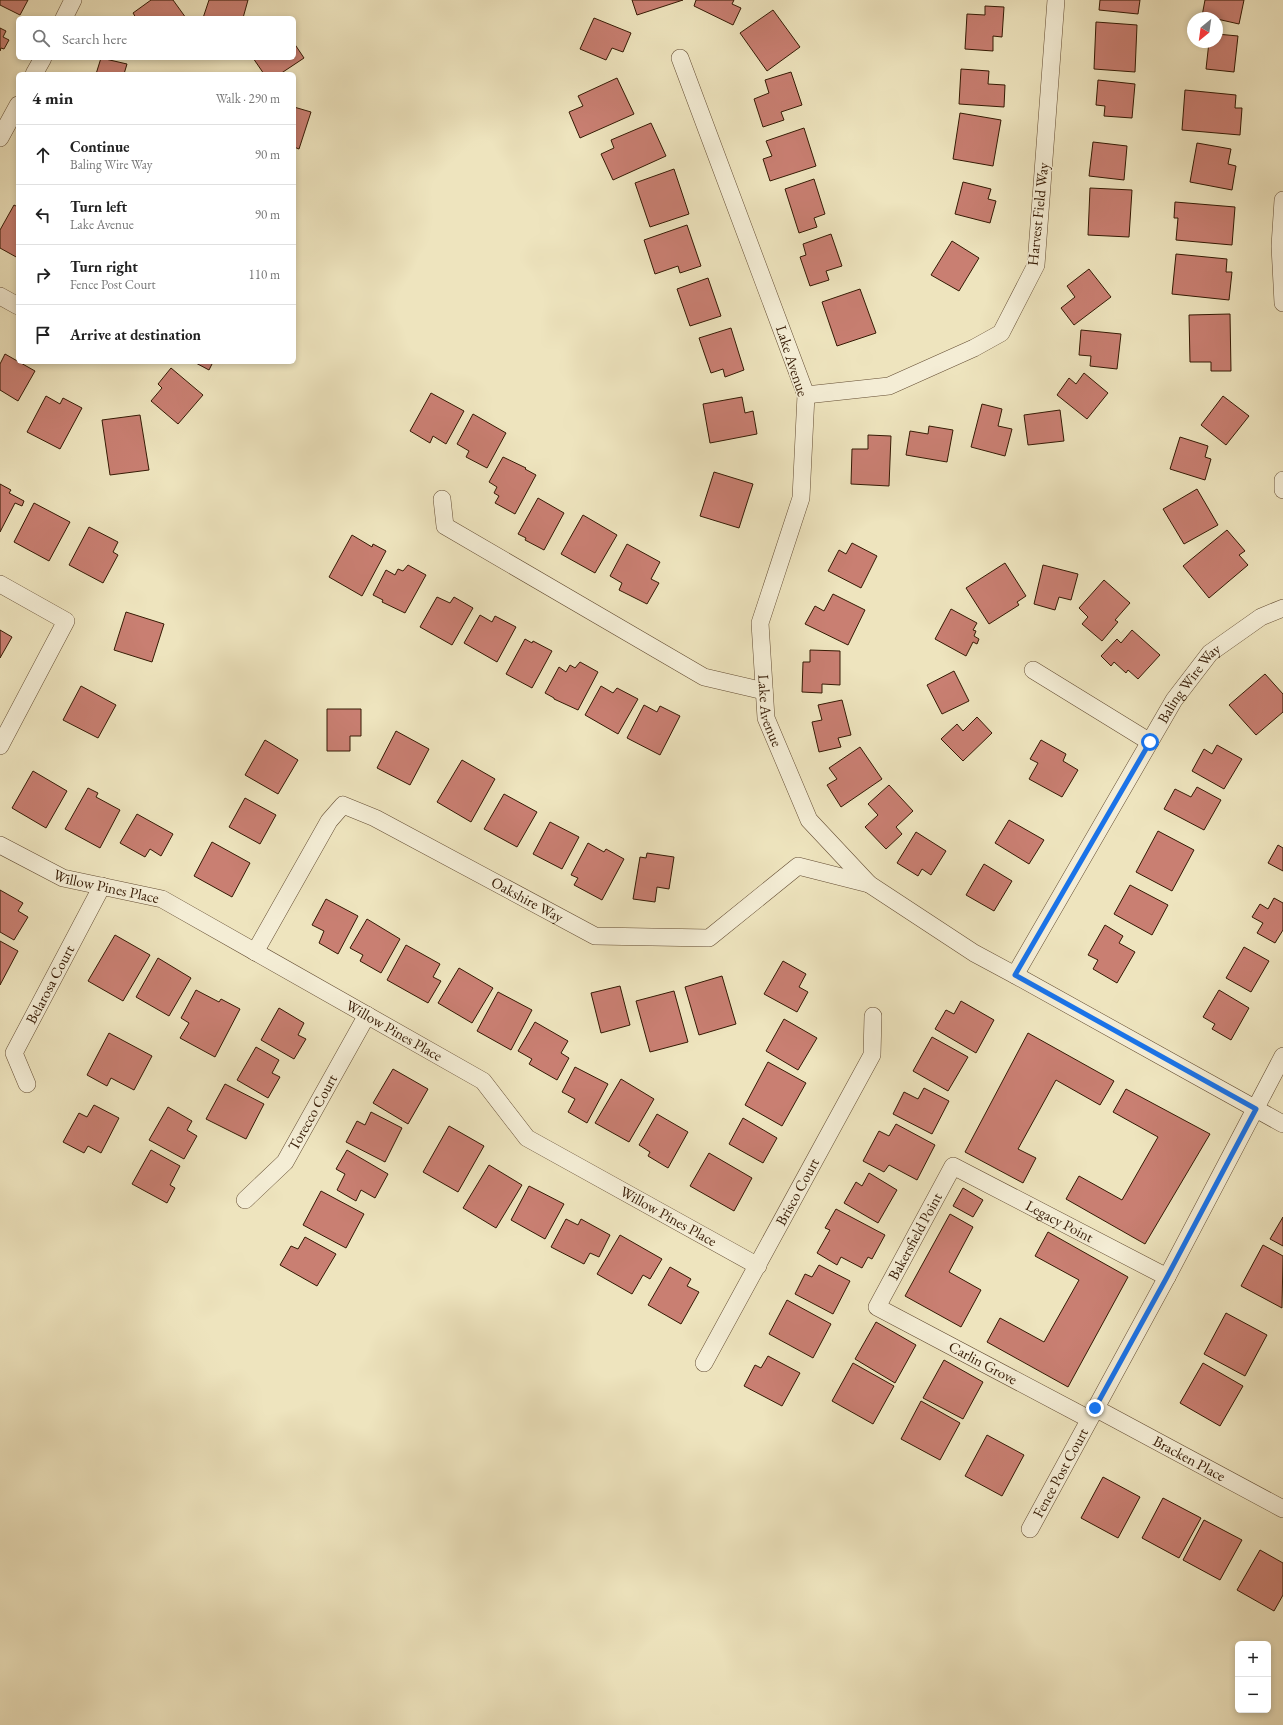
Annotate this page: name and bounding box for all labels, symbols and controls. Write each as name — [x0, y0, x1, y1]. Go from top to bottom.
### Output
north arrow — [1187, 12, 1223, 48]
search box — [16, 16, 296, 60]
icon: search — [30, 27, 52, 49]
text: Search here — [62, 29, 127, 48]
text: 4 min — [32, 87, 73, 109]
text: Walk · 290 m — [216, 90, 280, 107]
text: Continue — [70, 137, 130, 156]
icon: ahead — [32, 144, 54, 166]
text: 90 m — [255, 146, 280, 163]
text: Baling Wire Way — [70, 156, 152, 173]
street label: Harvest Field Way — [1023, 161, 1052, 267]
text: Turn left — [70, 197, 127, 216]
icon: left — [32, 204, 54, 226]
text: 90 m — [255, 206, 280, 223]
text: Lake Avenue — [70, 216, 134, 233]
text: Turn right — [70, 257, 138, 276]
icon: right — [32, 264, 54, 286]
text: 110 m — [249, 266, 280, 283]
text: Fence Post Court — [70, 276, 156, 293]
street label: Lake Avenue — [772, 323, 813, 399]
icon: arrive — [32, 324, 54, 346]
text: Arrive at destination — [70, 325, 201, 344]
street label: Baling Wire Way — [1153, 638, 1224, 726]
street label: Lake Avenue — [754, 674, 787, 749]
route start — [1141, 733, 1159, 751]
street label: Willow Pines Place — [50, 864, 161, 907]
street label: Oakshire Way — [488, 872, 567, 927]
street label: Belarosa Court — [21, 941, 78, 1027]
street label: Willow Pines Place — [343, 995, 446, 1065]
street label: Torecco Court — [283, 1070, 341, 1154]
street label: Brisco Court — [771, 1154, 823, 1229]
street label: Willow Pines Place — [617, 1181, 721, 1250]
street label: Bakersfield Point — [883, 1189, 946, 1283]
street label: Legacy Point — [1023, 1195, 1097, 1246]
street label: Carlin Grove — [946, 1337, 1021, 1389]
route end — [1086, 1399, 1104, 1417]
street label: Fence Post Court — [1028, 1424, 1092, 1521]
street label: Bracken Place — [1150, 1431, 1229, 1485]
map controls — [1235, 1641, 1271, 1713]
button: + — [1235, 1641, 1271, 1677]
button: − — [1235, 1677, 1271, 1713]

